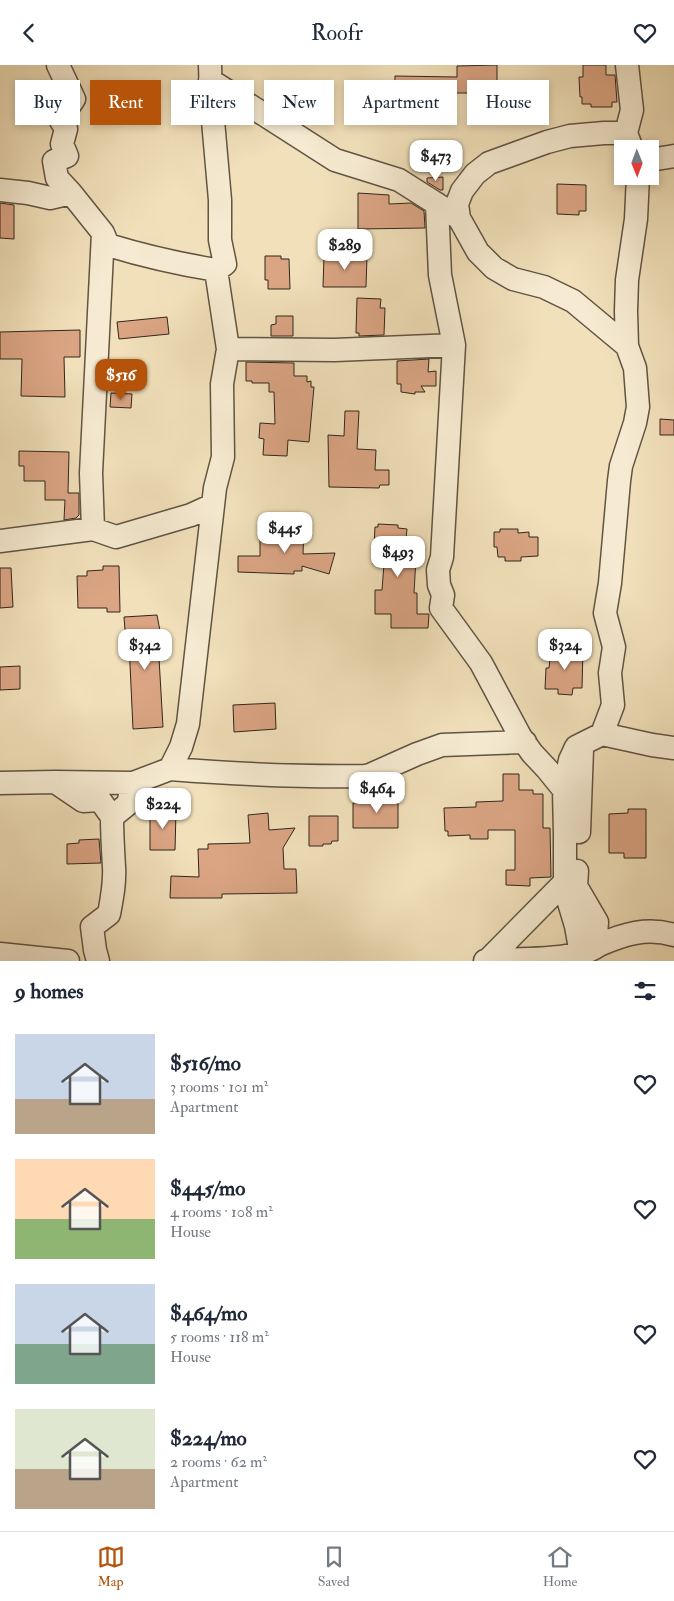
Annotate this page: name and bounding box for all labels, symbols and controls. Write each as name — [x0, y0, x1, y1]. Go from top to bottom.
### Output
icon: back — [15, 19, 43, 47]
text: Roofr — [311, 19, 363, 47]
icon: heart — [631, 19, 659, 47]
chip: Buy — [15, 80, 80, 125]
chip: Rent — [90, 80, 161, 125]
chip: Filters — [171, 80, 254, 125]
chip: New — [264, 80, 334, 125]
chip: Apartment — [344, 80, 457, 125]
chip: House — [467, 80, 549, 125]
pin: $473 — [406, 139, 466, 182]
north arrow — [614, 140, 659, 185]
map controls — [614, 140, 659, 185]
text: $473 — [421, 146, 451, 166]
pin: $289 — [315, 229, 375, 271]
text: $289 — [329, 235, 361, 255]
pin: $516 — [91, 359, 151, 401]
text: $516 — [106, 365, 136, 385]
pin: $445 — [255, 511, 315, 554]
text: $445 — [268, 518, 302, 538]
pin: $493 — [368, 535, 428, 578]
text: $493 — [382, 542, 414, 562]
pin: $342 — [115, 629, 175, 671]
pin: $324 — [535, 629, 595, 671]
text: $342 — [129, 635, 161, 655]
text: $324 — [549, 635, 581, 655]
pin: $464 — [347, 771, 407, 814]
text: $464 — [360, 778, 394, 798]
pin: $224 — [133, 787, 193, 830]
text: $224 — [146, 794, 180, 814]
icon: filters — [631, 977, 659, 1005]
text: 9 homes — [15, 978, 84, 1005]
text: $516/mo — [170, 1050, 241, 1077]
icon: home — [55, 1054, 115, 1114]
icon: heart — [631, 1070, 659, 1098]
text: 3 rooms · 101 m² — [170, 1077, 268, 1097]
text: Apartment — [170, 1097, 238, 1117]
text: $445/mo — [170, 1175, 245, 1202]
icon: home — [55, 1179, 115, 1239]
icon: heart — [631, 1195, 659, 1223]
text: 4 rooms · 108 m² — [170, 1202, 273, 1222]
text: House — [170, 1222, 211, 1242]
text: $464/mo — [170, 1300, 247, 1327]
icon: home — [55, 1304, 115, 1364]
icon: heart — [631, 1320, 659, 1348]
text: 5 rooms · 118 m² — [170, 1327, 269, 1347]
text: House — [170, 1347, 211, 1367]
text: $224/mo — [170, 1425, 247, 1452]
icon: home — [55, 1429, 115, 1489]
icon: heart — [631, 1445, 659, 1473]
text: 2 rooms · 62 m² — [170, 1452, 267, 1472]
text: Apartment — [170, 1472, 238, 1492]
tab: Map — [97, 1543, 125, 1590]
tab: Saved — [318, 1543, 350, 1590]
tab: Home — [543, 1543, 577, 1590]

